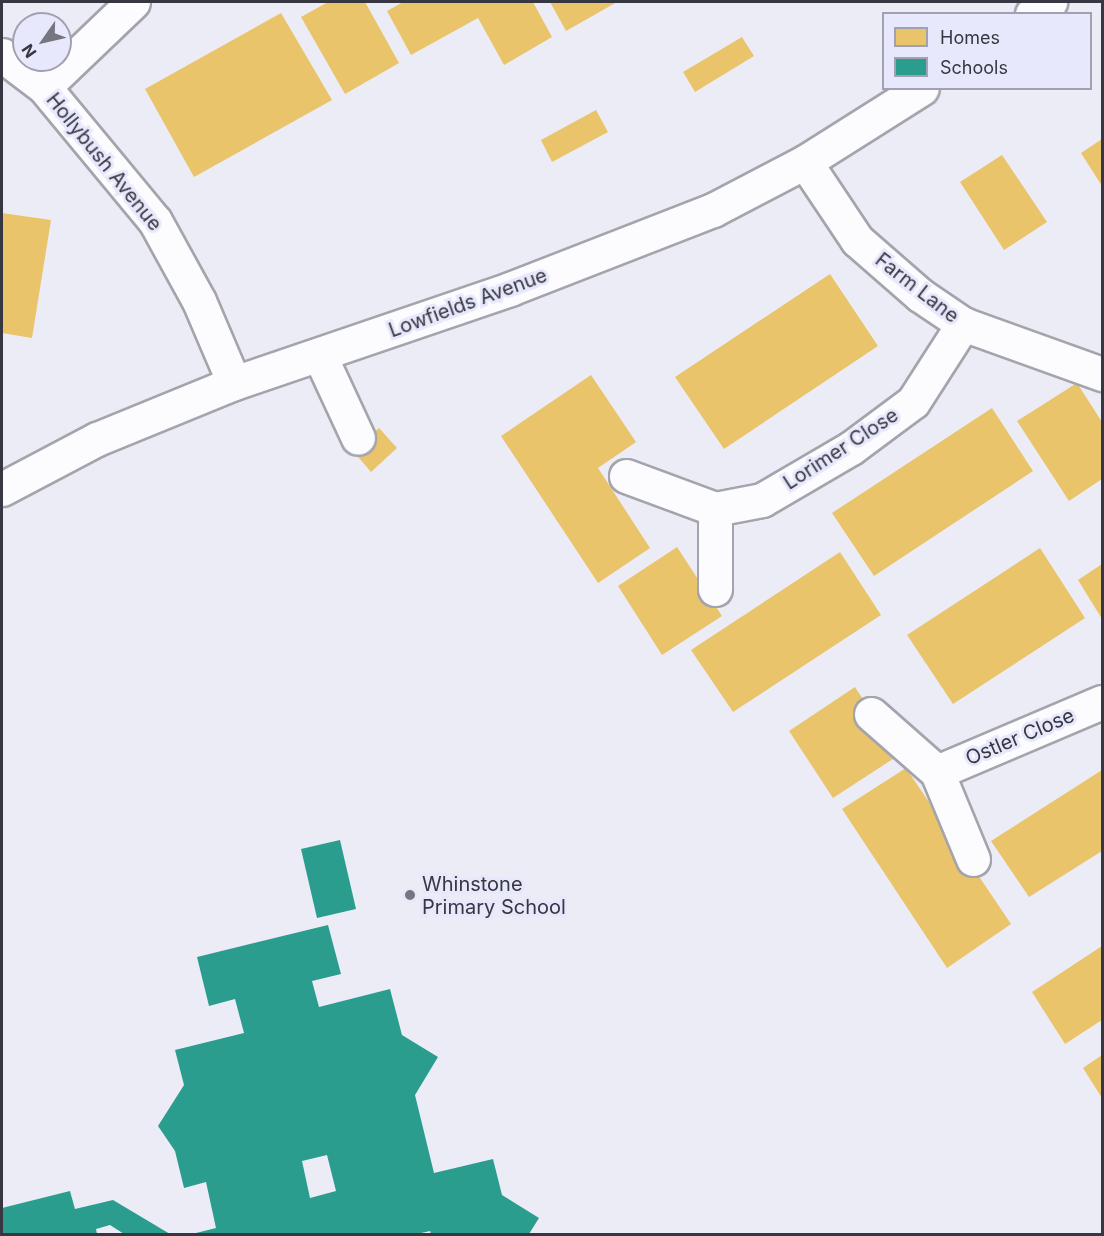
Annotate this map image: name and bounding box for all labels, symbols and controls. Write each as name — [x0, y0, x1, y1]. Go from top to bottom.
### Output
north arrow — [12, 12, 72, 72]
legend — [882, 12, 1092, 90]
text: Homes — [940, 27, 1000, 48]
text: N — [17, 40, 40, 62]
text: Schools — [940, 57, 1008, 78]
street label: Hollybush Avenue — [41, 88, 167, 236]
street label: Farm Lane — [870, 248, 964, 328]
street label: Lowfields Avenue — [386, 263, 550, 343]
street label: Lorimer Close — [779, 403, 903, 495]
street label: Ostler Close — [962, 703, 1078, 771]
place label: Whinstone Primary School — [422, 872, 566, 919]
marker: Whinstone Primary School — [403, 888, 417, 902]

